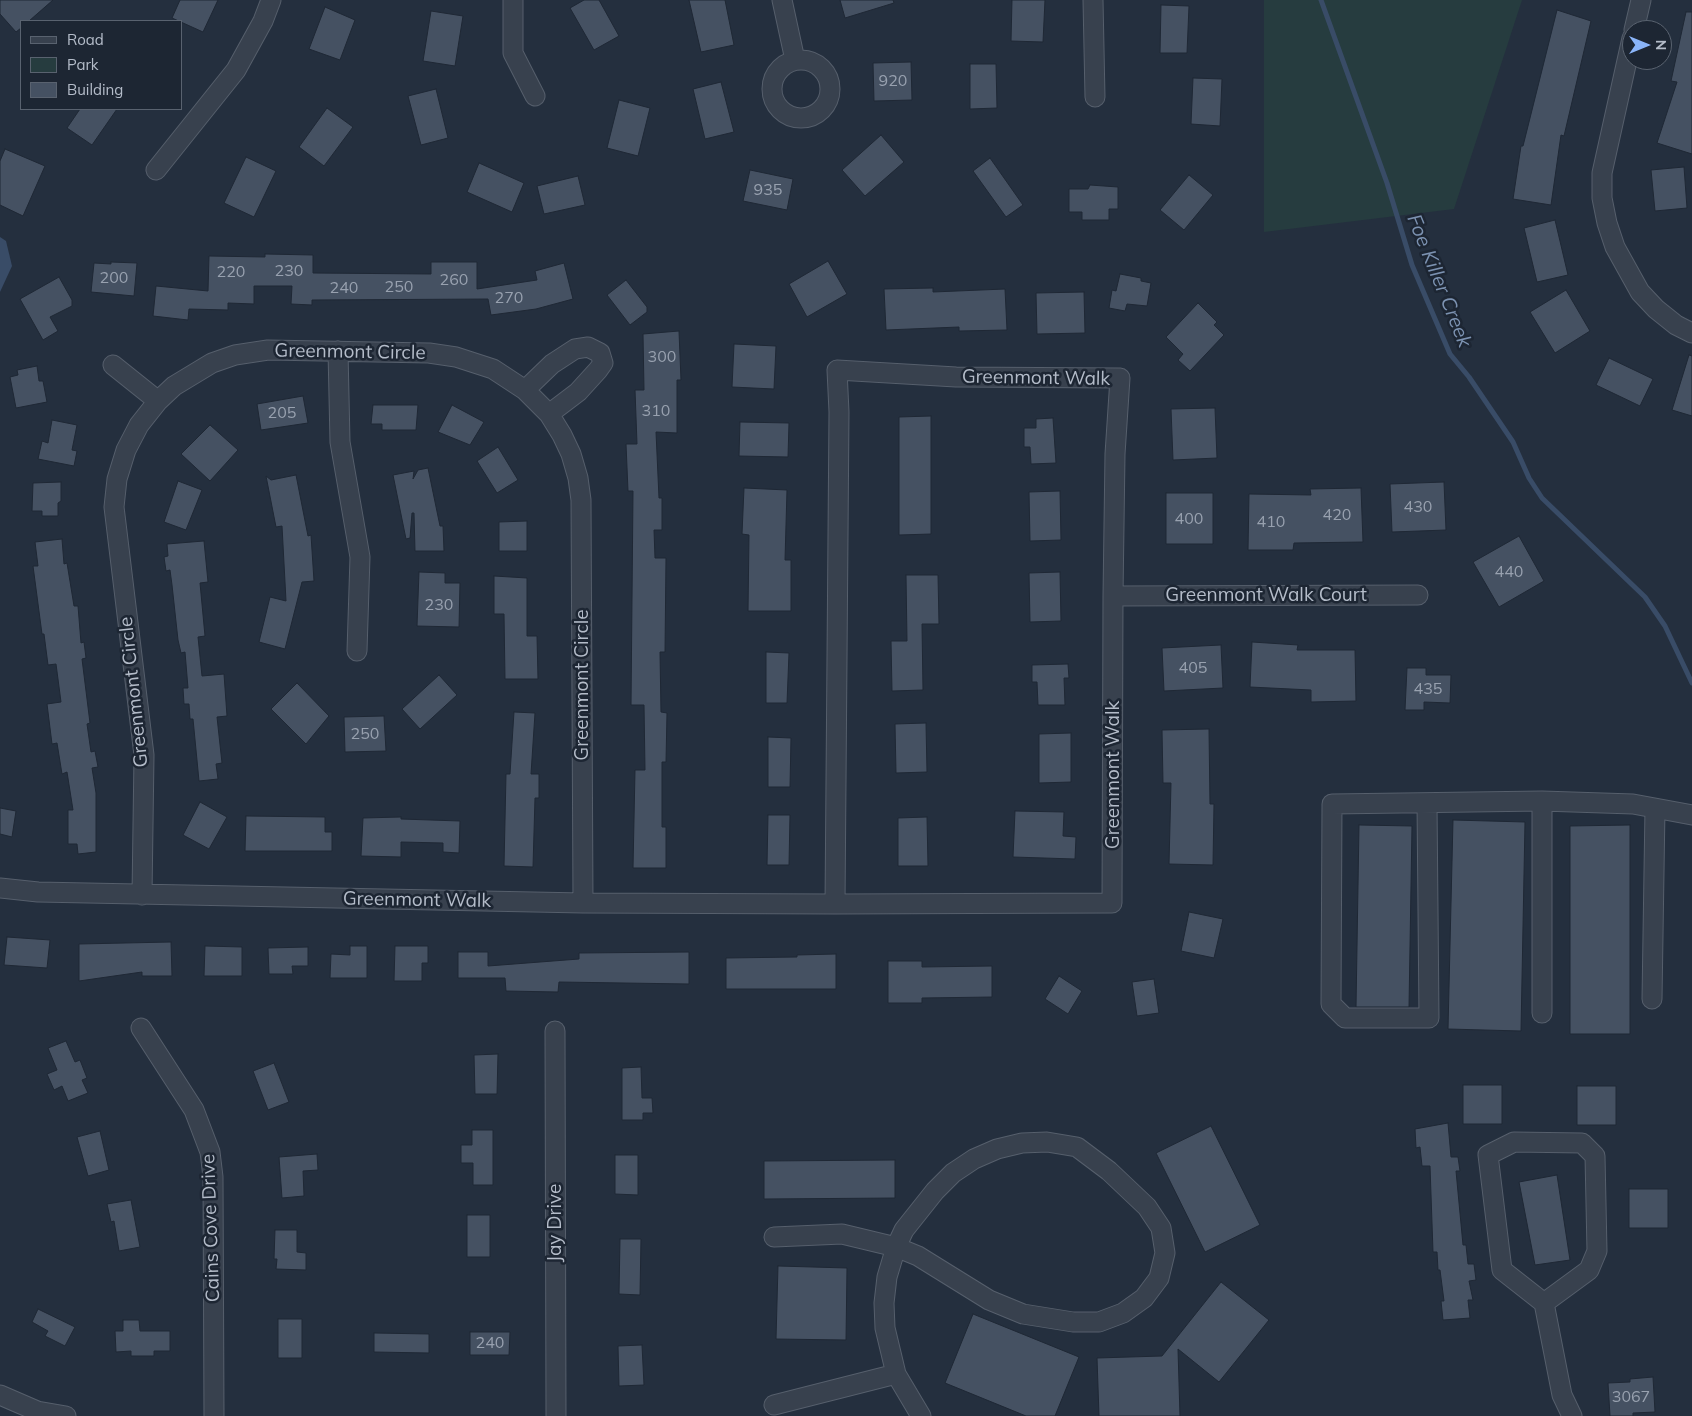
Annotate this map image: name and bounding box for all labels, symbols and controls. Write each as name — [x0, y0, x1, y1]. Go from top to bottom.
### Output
legend — [20, 20, 182, 110]
north arrow — [1622, 20, 1672, 70]
text: Road — [67, 30, 104, 49]
text: N — [1652, 40, 1670, 50]
text: Park — [67, 55, 99, 74]
house number: 920 — [879, 71, 907, 91]
text: Building — [67, 80, 123, 99]
house number: 935 — [754, 180, 782, 200]
water label: Foe Killer Creek — [1401, 211, 1477, 351]
house number: 230 — [275, 261, 303, 281]
house number: 220 — [217, 262, 245, 282]
house number: 200 — [100, 268, 128, 288]
house number: 260 — [440, 270, 468, 290]
house number: 250 — [385, 277, 413, 297]
house number: 240 — [330, 278, 358, 298]
house number: 270 — [495, 288, 523, 308]
street label: Greenmont Circle — [274, 339, 426, 365]
house number: 300 — [648, 347, 676, 367]
street label: Greenmont Walk — [962, 365, 1110, 391]
house number: 310 — [642, 401, 670, 421]
house number: 205 — [268, 403, 296, 423]
house number: 430 — [1404, 497, 1432, 517]
house number: 420 — [1323, 505, 1351, 525]
house number: 400 — [1175, 509, 1203, 529]
house number: 410 — [1257, 512, 1285, 532]
house number: 440 — [1495, 562, 1523, 582]
street label: Greenmont Walk Court — [1165, 584, 1367, 606]
house number: 230 — [425, 595, 453, 615]
street label: Greenmont Circle — [571, 609, 593, 761]
street label: Greenmont Circle — [115, 616, 153, 768]
house number: 405 — [1179, 658, 1207, 678]
house number: 435 — [1414, 679, 1442, 699]
street label: Greenmont Walk — [1102, 701, 1124, 849]
house number: 250 — [351, 724, 379, 744]
street label: Greenmont Walk — [343, 887, 491, 913]
street label: Cains Cove Drive — [197, 1153, 225, 1303]
street label: Jay Drive — [544, 1184, 566, 1262]
house number: 240 — [476, 1333, 504, 1353]
house number: 3067 — [1612, 1387, 1650, 1407]

